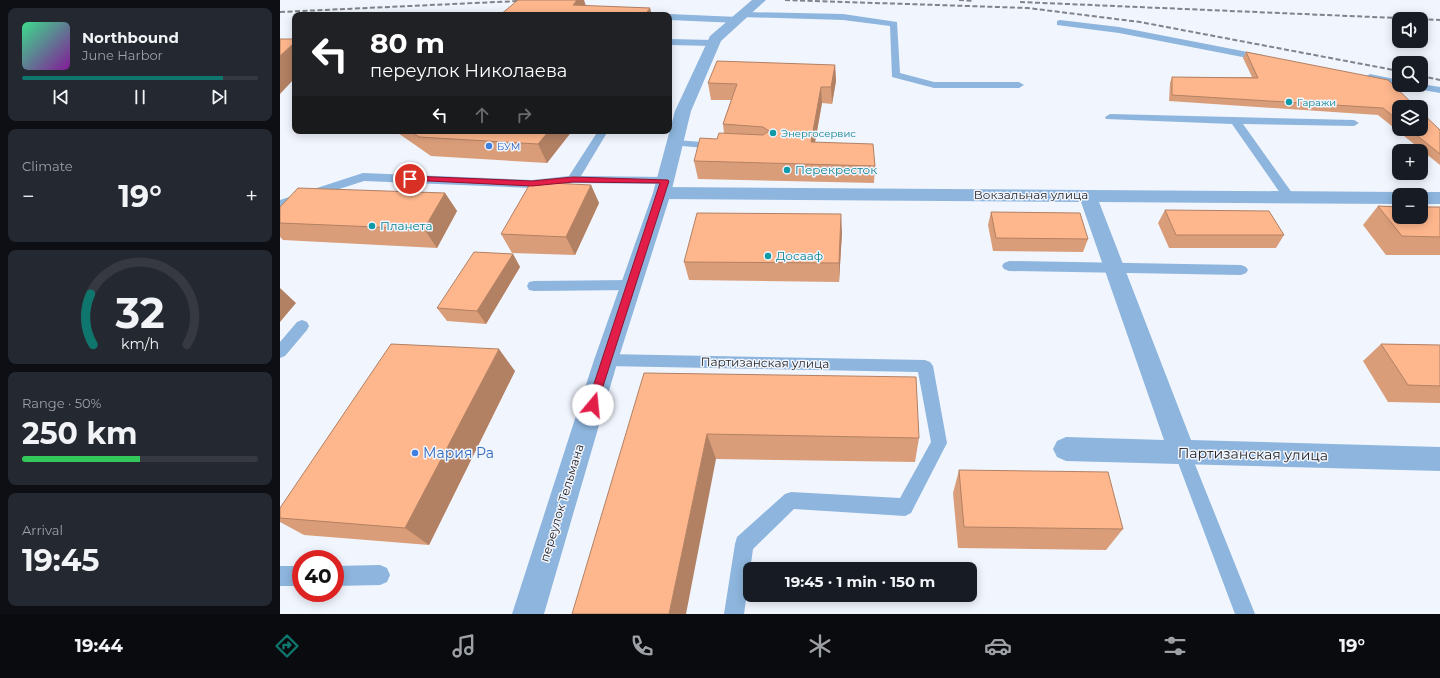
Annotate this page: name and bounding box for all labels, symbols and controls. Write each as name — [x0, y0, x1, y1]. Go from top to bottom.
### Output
map controls — [1392, 12, 1428, 224]
button: sound — [1392, 12, 1428, 48]
text: 80 m — [370, 26, 445, 60]
text: Northbound — [82, 28, 179, 47]
icon: left — [304, 28, 356, 80]
text: June Harbor — [82, 47, 163, 63]
button: search — [1392, 56, 1428, 92]
text: переулок Николаева — [370, 60, 567, 82]
icon: previous — [50, 86, 72, 108]
icon: pause — [129, 86, 151, 108]
icon: next — [208, 86, 230, 108]
place label: Гаражи — [1297, 96, 1336, 109]
marker: Гаражи — [1284, 97, 1294, 107]
button: layers — [1392, 100, 1428, 136]
icon: left — [429, 104, 451, 126]
icon: ahead — [471, 104, 493, 126]
icon: right — [513, 104, 535, 126]
place label: Энергосервис — [781, 127, 856, 140]
marker: Энергосервис — [768, 128, 778, 138]
place label: БУМ — [497, 140, 520, 153]
marker: БУМ — [484, 141, 494, 151]
button: + — [1392, 144, 1428, 180]
text: Climate — [22, 158, 73, 174]
pin — [393, 162, 427, 196]
place label: Перекресток — [795, 162, 877, 177]
marker: Перекресток — [782, 165, 792, 175]
icon: arrive — [399, 168, 421, 190]
text: 19° — [118, 178, 162, 215]
text: − — [22, 183, 35, 210]
text: + — [245, 183, 258, 210]
street label: Вокзальная улица — [974, 187, 1088, 202]
button: − — [1392, 188, 1428, 224]
place label: Планета — [380, 218, 432, 233]
marker: Планета — [367, 221, 377, 231]
place label: Досааф — [776, 248, 823, 263]
marker: Досааф — [763, 251, 773, 261]
text: 32 — [115, 288, 164, 338]
text: km/h — [121, 335, 159, 353]
street label: Партизанская улица — [700, 354, 830, 371]
position arrow — [572, 384, 614, 426]
text: Range · 50% — [22, 395, 101, 411]
text: 250 km — [22, 415, 137, 452]
street label: переулок Тельмана — [536, 442, 587, 564]
place label: Мария Ра — [423, 444, 494, 462]
street label: Партизанская улица — [1178, 444, 1328, 464]
marker: Мария Ра — [410, 448, 420, 458]
text: Arrival — [22, 522, 63, 538]
text: 19:45 — [22, 542, 99, 579]
speed limit sign: 40 — [292, 550, 344, 602]
text: 19:45 · 1 min · 150 m — [785, 572, 935, 591]
icon: directions — [273, 632, 301, 660]
icon: music — [450, 632, 478, 660]
icon: phone — [628, 632, 656, 660]
icon: climate — [806, 632, 834, 660]
icon: car — [984, 632, 1012, 660]
icon: filters — [1161, 632, 1189, 660]
text: 19:44 — [75, 635, 123, 657]
text: 19° — [1339, 635, 1365, 657]

